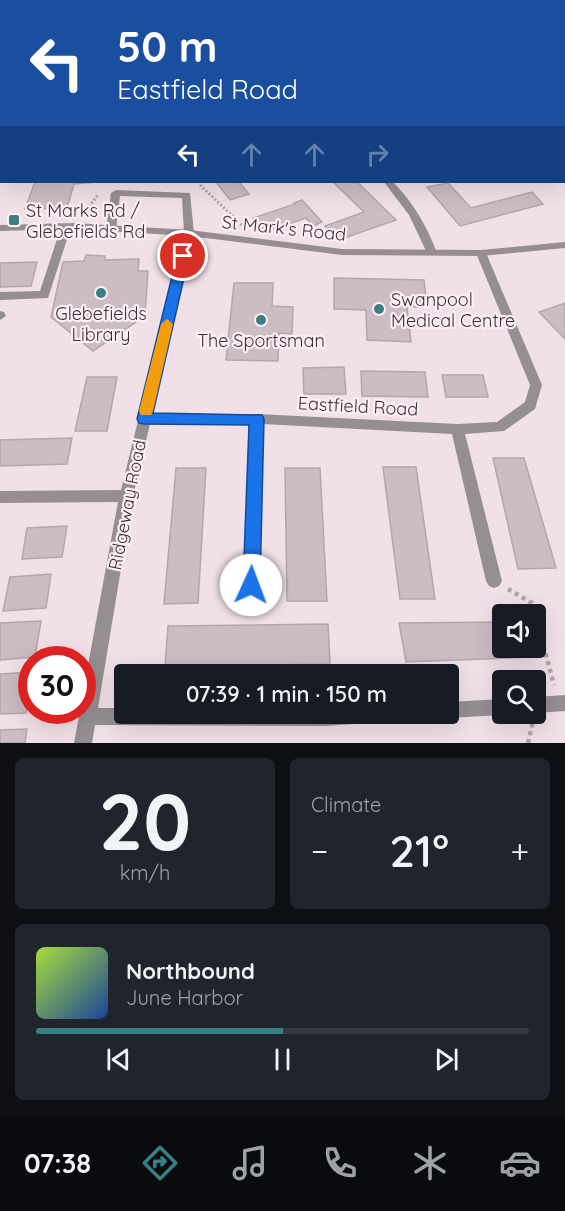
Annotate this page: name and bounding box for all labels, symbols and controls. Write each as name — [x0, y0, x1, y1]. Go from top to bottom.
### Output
text: 50 m — [117, 20, 217, 73]
icon: left — [18, 24, 96, 102]
text: Eastfield Road — [117, 72, 298, 106]
icon: left — [172, 138, 205, 171]
icon: ahead — [235, 138, 268, 171]
icon: ahead — [298, 138, 331, 171]
icon: right — [361, 138, 394, 171]
place label: St Marks Rd / Glebefields Rd — [26, 199, 145, 243]
street label: St Mark's Road — [221, 210, 347, 246]
marker: St Marks Rd / Glebefields Rd — [7, 213, 21, 227]
pin — [157, 230, 208, 281]
icon: arrive — [166, 239, 199, 272]
marker: Glebefields Library — [94, 286, 108, 300]
place label: Swanpool Medical Centre — [391, 288, 515, 332]
place label: Glebefields Library — [55, 302, 147, 346]
marker: Swanpool Medical Centre — [372, 302, 386, 316]
marker: The Sportsman — [254, 313, 268, 327]
place label: The Sportsman — [197, 329, 325, 352]
street label: Eastfield Road — [297, 391, 419, 421]
street label: Ridgeway Road — [103, 438, 151, 572]
position arrow — [219, 553, 283, 617]
map controls — [492, 604, 546, 724]
button: sound — [492, 604, 546, 658]
speed limit sign: 30 — [18, 646, 96, 724]
button: search — [492, 670, 546, 724]
text: 07:39 · 1 min · 150 m — [186, 680, 387, 708]
text: 20 — [99, 772, 191, 870]
text: Climate — [311, 792, 381, 817]
text: 21° — [390, 822, 449, 878]
text: − — [311, 830, 328, 871]
text: + — [510, 830, 529, 871]
text: km/h — [120, 860, 170, 885]
text: Northbound — [126, 957, 255, 985]
text: June Harbor — [126, 985, 243, 1010]
icon: previous — [102, 1043, 135, 1076]
icon: pause — [266, 1043, 299, 1076]
icon: next — [430, 1043, 463, 1076]
icon: directions — [139, 1142, 181, 1184]
icon: music — [229, 1142, 271, 1184]
icon: phone — [319, 1142, 361, 1184]
icon: climate — [409, 1142, 451, 1184]
icon: car — [499, 1142, 541, 1184]
text: 07:38 — [24, 1146, 91, 1180]

